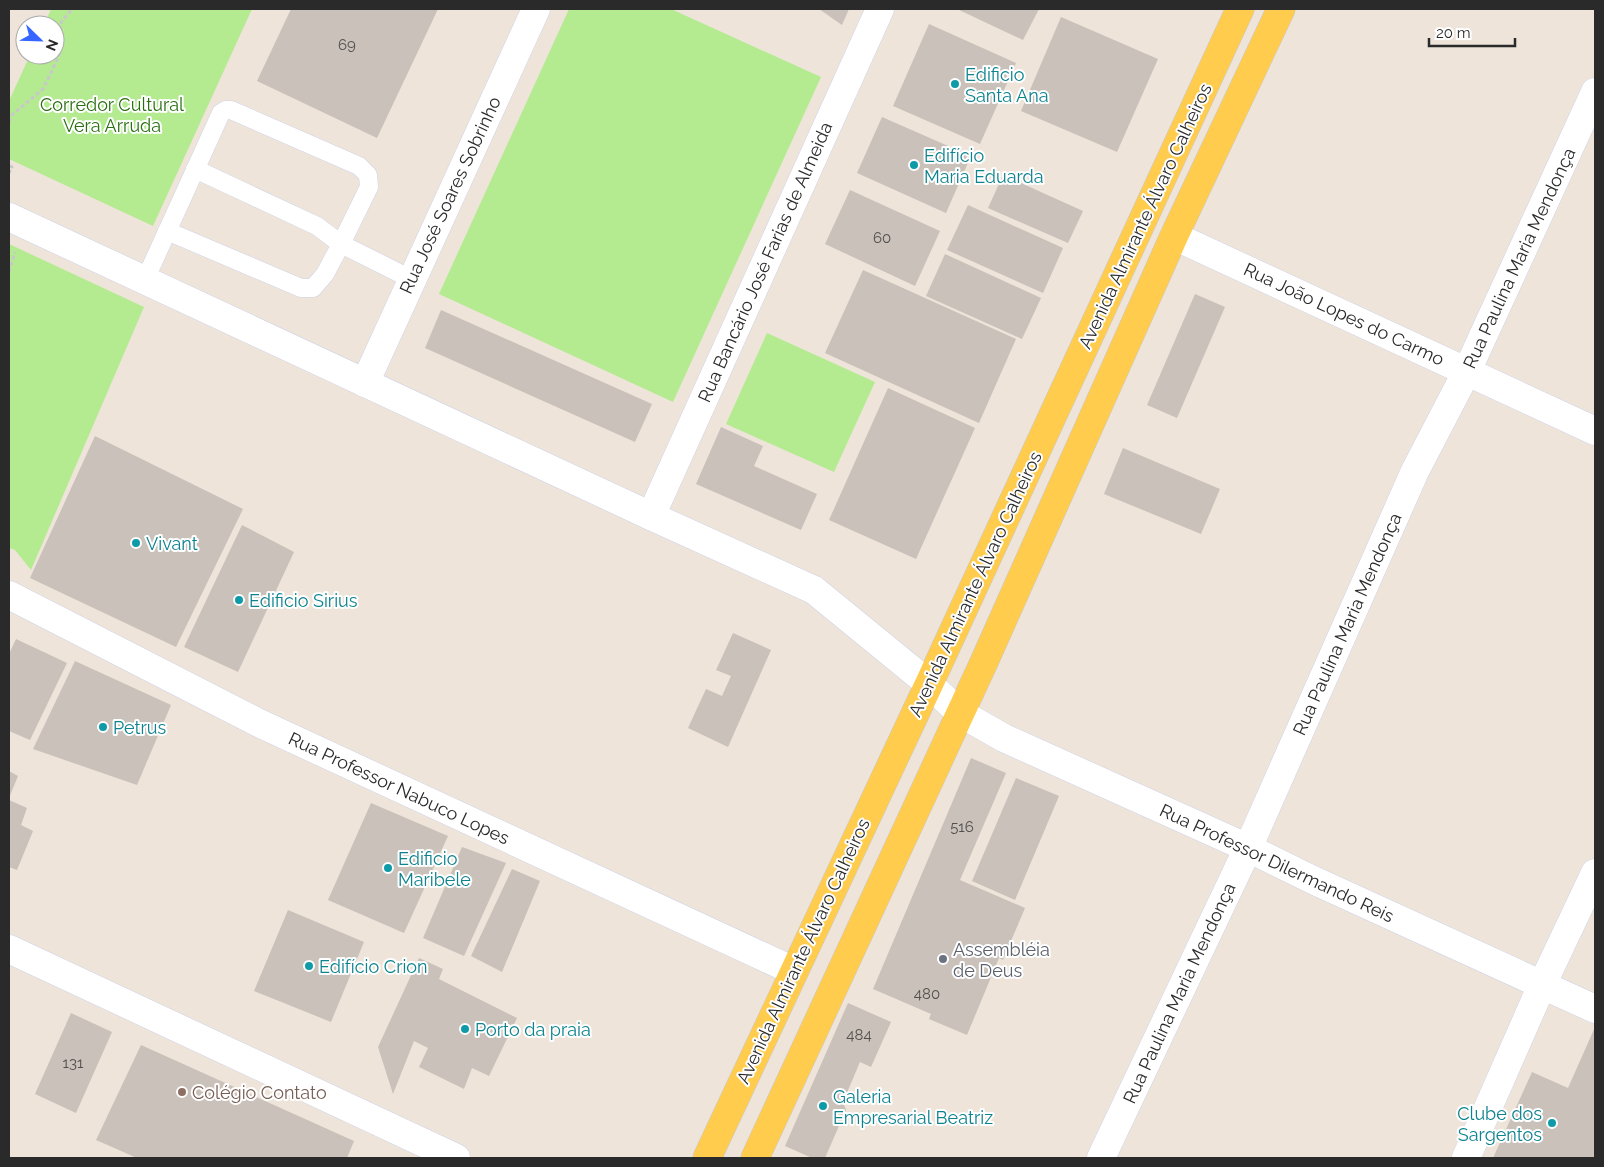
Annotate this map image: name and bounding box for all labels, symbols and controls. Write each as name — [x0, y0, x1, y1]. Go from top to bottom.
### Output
north arrow — [15, 15, 65, 65]
scale bar — [1429, 15, 1515, 47]
text: 20 m — [1436, 24, 1471, 42]
house number: 69 — [338, 36, 356, 54]
text: N — [43, 37, 61, 53]
place label: Edificio Santa Ana — [965, 64, 1048, 106]
marker: Edificio Santa Ana — [949, 78, 961, 90]
street label: Avenida Almirante Álvaro Calheiros — [1073, 79, 1216, 352]
street label: Rua José Soares Sobrinho — [395, 93, 505, 297]
park label: Corredor Cultural Vera Arruda — [40, 94, 184, 136]
street label: Rua Bancário José Farias de Almeida — [694, 119, 836, 405]
street label: Rua Paulina Maria Mendonça — [1459, 144, 1579, 372]
place label: Edifício Maria Eduarda — [924, 145, 1044, 187]
marker: Edifício Maria Eduarda — [908, 159, 920, 171]
house number: 60 — [873, 229, 891, 247]
street label: Rua João Lopes do Carmo — [1240, 258, 1448, 370]
street label: Avenida Almirante Álvaro Calheiros — [903, 447, 1046, 720]
street label: Rua Paulina Maria Mendonça — [1288, 510, 1406, 738]
place label: Vivant — [146, 533, 198, 554]
marker: Vivant — [130, 537, 142, 549]
place label: Edificio Sirius — [249, 590, 358, 611]
marker: Edificio Sirius — [233, 594, 245, 606]
place label: Petrus — [113, 717, 167, 738]
marker: Petrus — [97, 721, 109, 733]
street label: Rua Professor Nabuco Lopes — [285, 728, 513, 849]
street label: Rua Professor Dilermando Reis — [1157, 799, 1398, 927]
street label: Avenida Almirante Álvaro Calheiros — [731, 814, 874, 1087]
house number: 516 — [950, 818, 974, 836]
place label: Edificio Maribele — [398, 848, 471, 890]
marker: Edificio Maribele — [382, 862, 394, 874]
street label: Rua Paulina Maria Mendonça — [1119, 879, 1239, 1107]
place label: Assembléia de Deus — [953, 939, 1050, 981]
marker: Assembléia de Deus — [937, 953, 949, 965]
place label: Edifício Crion — [319, 956, 428, 977]
marker: Edifício Crion — [303, 960, 315, 972]
house number: 480 — [914, 985, 940, 1003]
place label: Porto da praia — [475, 1019, 591, 1040]
marker: Porto da praia — [459, 1023, 471, 1035]
house number: 484 — [846, 1026, 872, 1044]
house number: 131 — [63, 1054, 84, 1072]
place label: Colégio Contato — [192, 1082, 327, 1103]
marker: Colégio Contato — [176, 1086, 188, 1098]
place label: Galeria Empresarial Beatriz — [833, 1086, 993, 1128]
marker: Galeria Empresarial Beatriz — [817, 1100, 829, 1112]
place label: Clube dos Sargentos — [1457, 1103, 1542, 1145]
marker: Clube dos Sargentos — [1546, 1117, 1558, 1129]

